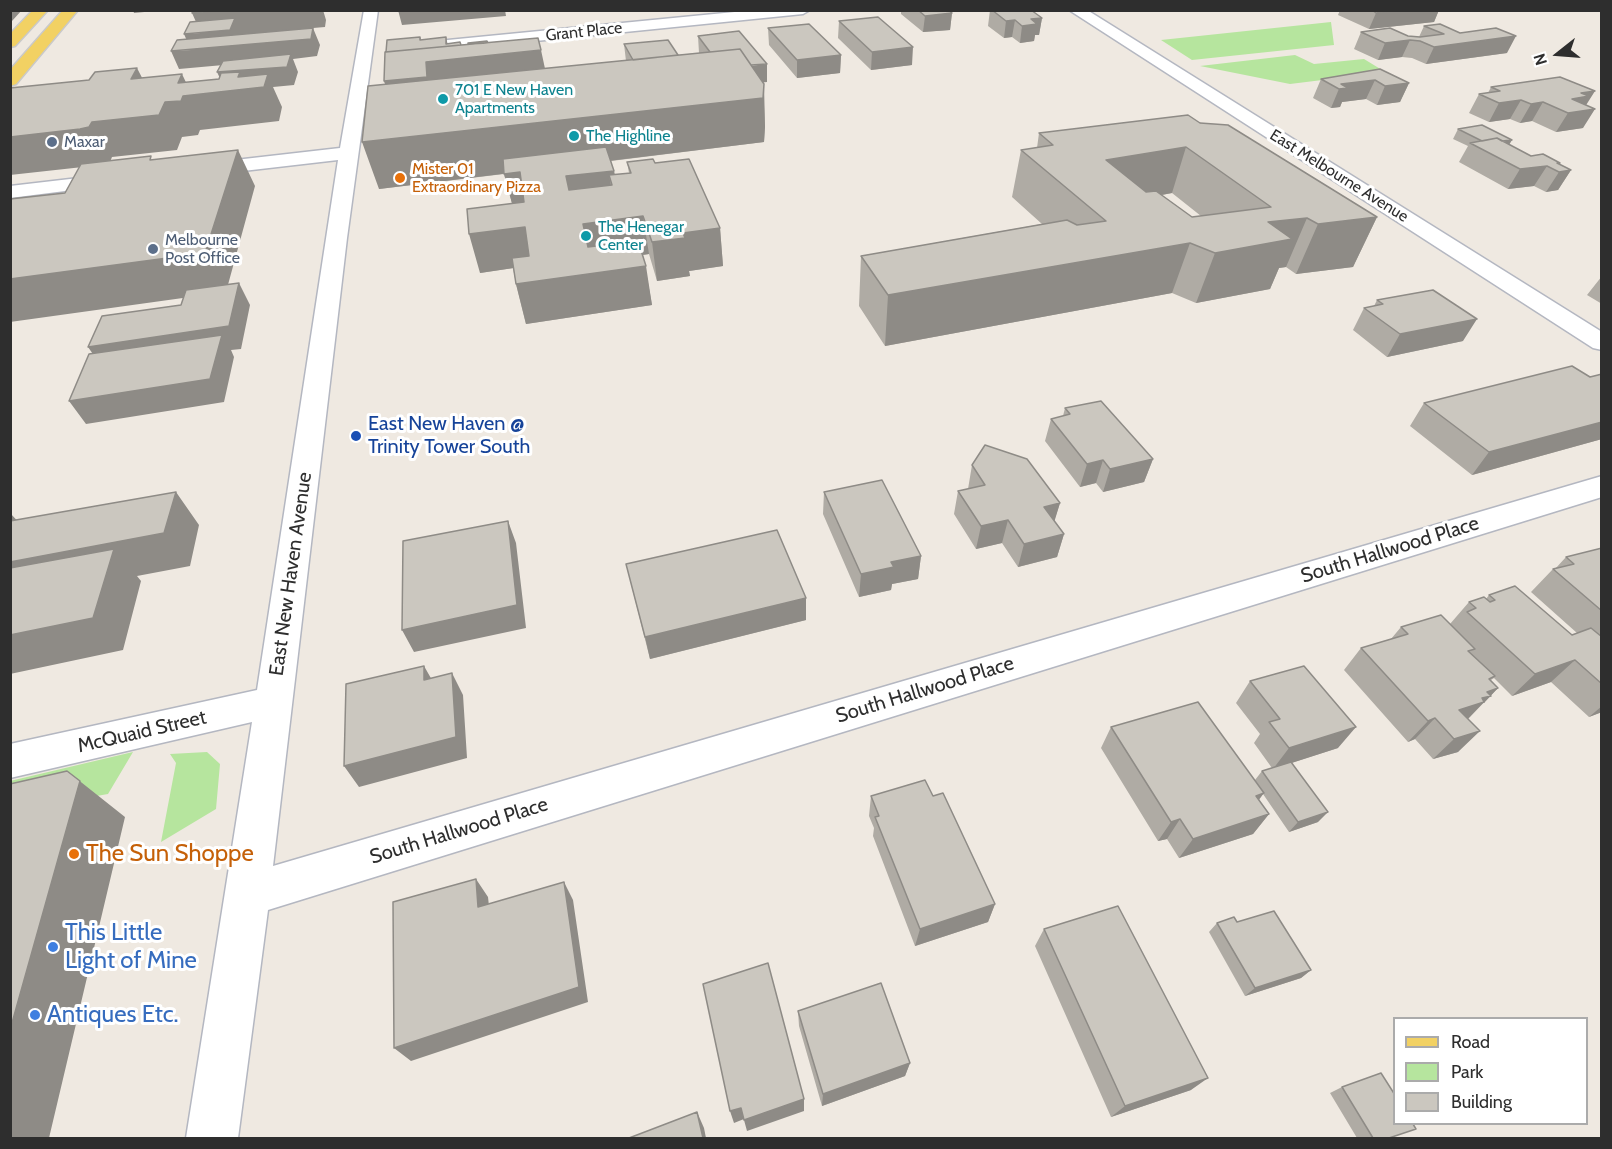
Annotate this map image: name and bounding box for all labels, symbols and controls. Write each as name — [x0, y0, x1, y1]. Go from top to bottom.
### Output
street label: Grant Place — [545, 18, 623, 46]
north arrow — [1528, 24, 1588, 84]
text: N — [1530, 51, 1551, 68]
place label: 701 E New Haven Apartments — [455, 80, 573, 118]
marker: 701 E New Haven Apartments — [436, 92, 450, 106]
place label: The Highline — [586, 126, 670, 146]
street label: East Melbourne Avenue — [1266, 126, 1412, 226]
marker: The Highline — [567, 129, 581, 143]
place label: Maxar — [64, 132, 105, 152]
marker: Maxar — [45, 135, 59, 149]
place label: Mister 01 Extraordinary Pizza — [412, 159, 541, 197]
marker: Mister 01 Extraordinary Pizza — [393, 171, 407, 185]
place label: The Henegar Center — [598, 217, 684, 255]
marker: The Henegar Center — [579, 229, 593, 243]
place label: Melbourne Post Office — [165, 230, 240, 268]
marker: Melbourne Post Office — [146, 242, 160, 256]
place label: East New Haven @ Trinity Tower South — [368, 412, 530, 459]
marker: East New Haven @ Trinity Tower South — [349, 429, 363, 443]
street label: East New Haven Avenue — [265, 471, 317, 677]
street label: South Hallwood Place — [1298, 511, 1482, 589]
street label: South Hallwood Place — [833, 651, 1017, 729]
street label: McQuaid Street — [75, 706, 209, 758]
street label: South Hallwood Place — [367, 792, 551, 870]
place label: The Sun Shoppe — [86, 840, 254, 868]
marker: The Sun Shoppe — [67, 847, 81, 861]
place label: This Little Light of Mine — [65, 919, 197, 975]
marker: This Little Light of Mine — [46, 940, 60, 954]
place label: Antiques Etc. — [47, 1001, 179, 1029]
marker: Antiques Etc. — [28, 1008, 42, 1022]
legend — [1393, 1017, 1588, 1125]
text: Road — [1451, 1031, 1490, 1053]
text: Park — [1451, 1061, 1483, 1083]
text: Building — [1451, 1091, 1512, 1113]

